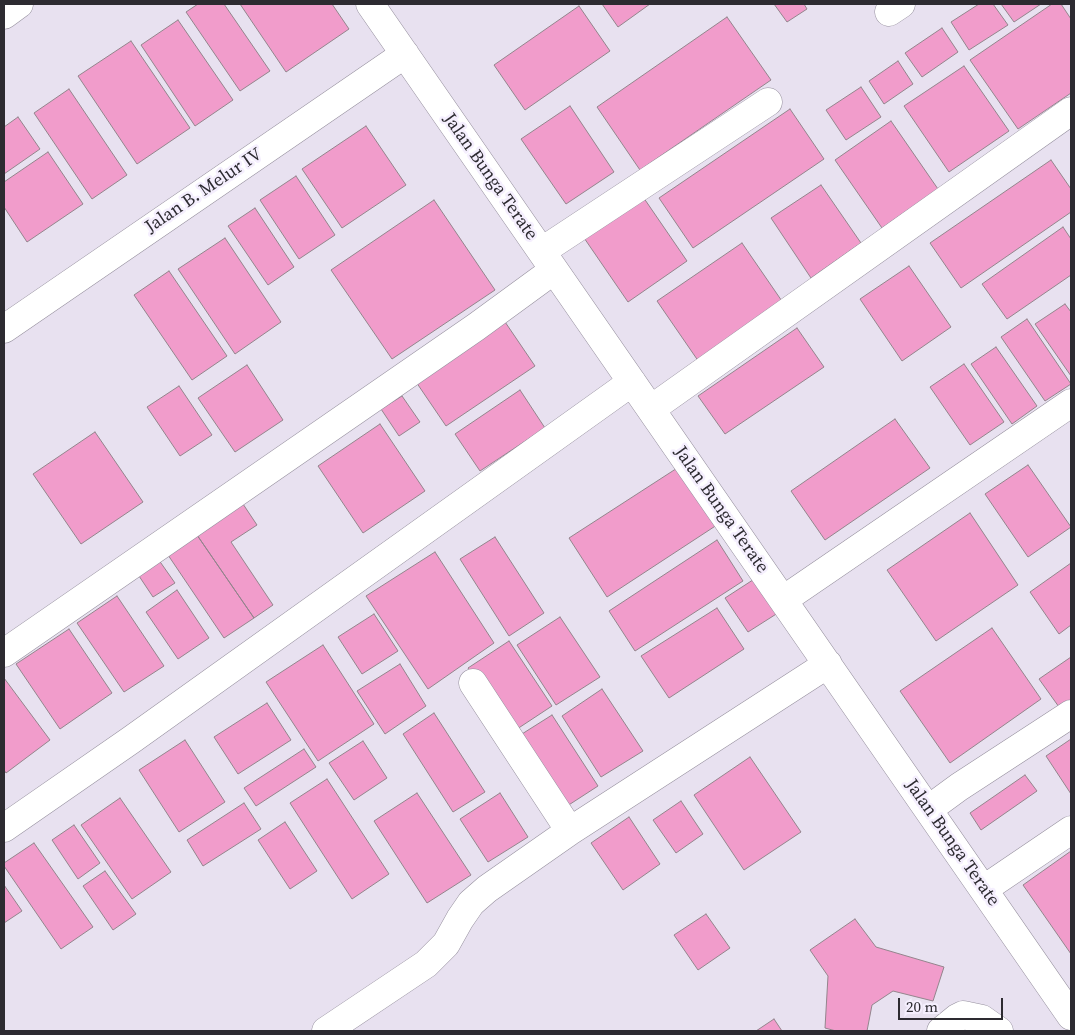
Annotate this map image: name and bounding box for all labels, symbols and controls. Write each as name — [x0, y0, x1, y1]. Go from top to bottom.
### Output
street label: Jalan Bunga Terate — [438, 109, 542, 245]
street label: Jalan B. Melur IV — [141, 144, 267, 238]
street label: Jalan Bunga Terate — [669, 442, 773, 578]
street label: Jalan Bunga Terate — [900, 775, 1004, 911]
scale bar — [900, 988, 1005, 1020]
text: 20 m — [906, 996, 938, 1017]

